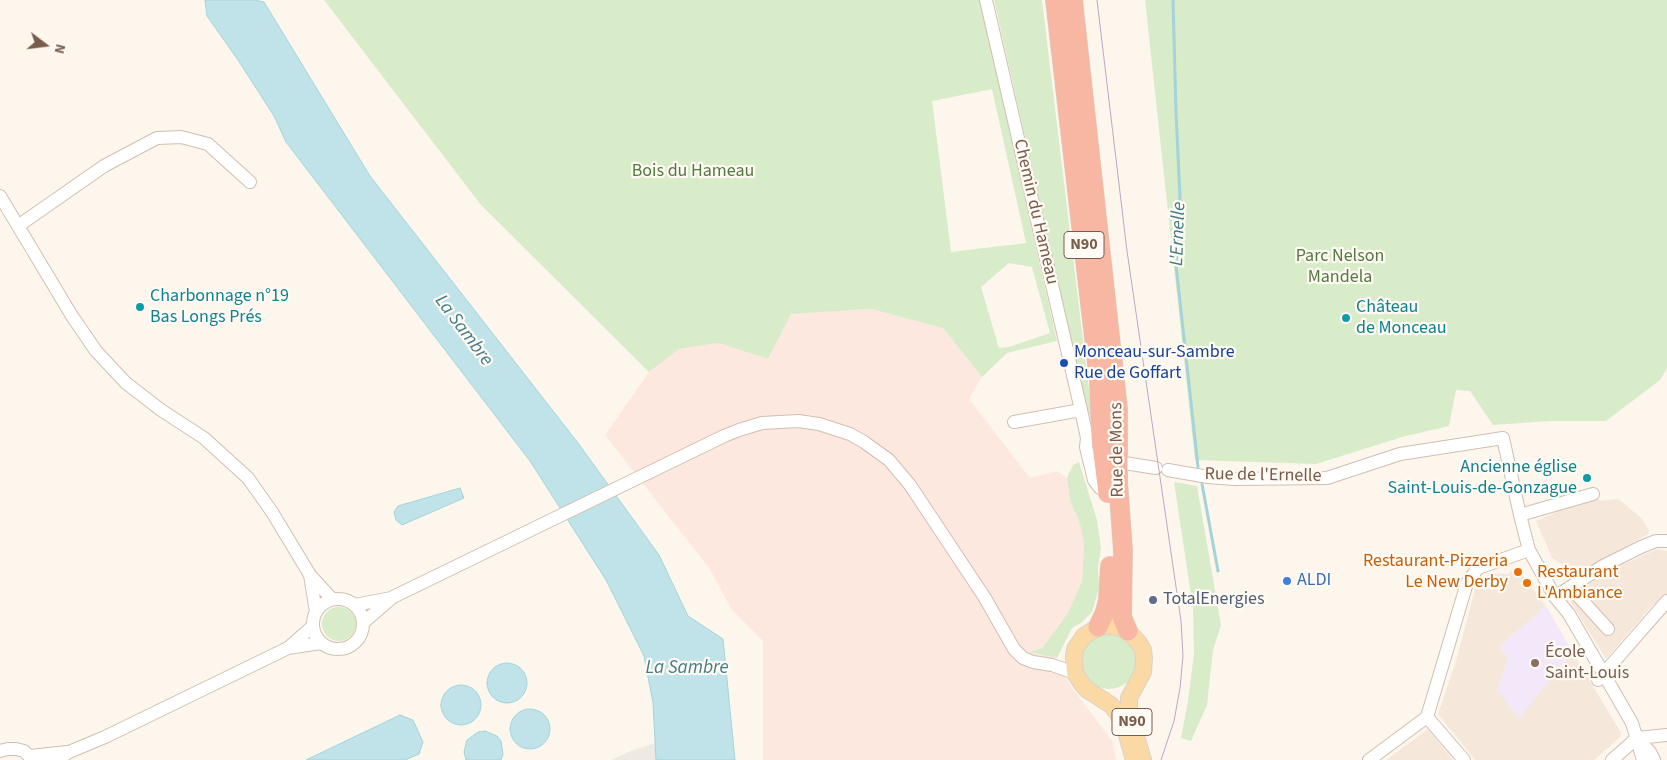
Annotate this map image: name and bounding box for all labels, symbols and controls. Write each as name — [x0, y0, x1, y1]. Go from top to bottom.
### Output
north arrow — [20, 20, 70, 70]
text: N — [49, 42, 70, 56]
street label: Chemin du Hameau — [1008, 137, 1062, 287]
park label: Bois du Hameau — [632, 161, 754, 183]
water label: L'Ernelle — [1166, 201, 1192, 267]
road number: N90 — [1064, 232, 1104, 258]
park label: Parc Nelson Mandela — [1296, 246, 1384, 288]
place label: Charbonnage n°19 Bas Longs Prés — [150, 286, 289, 328]
water label: La Sambre — [429, 291, 497, 371]
place label: Château de Monceau — [1356, 297, 1447, 340]
marker: Charbonnage n°19 Bas Longs Prés — [134, 301, 146, 313]
marker: Château de Monceau — [1340, 312, 1352, 324]
place label: Monceau-sur-Sambre Rue de Goffart — [1074, 342, 1235, 384]
marker: Monceau-sur-Sambre Rue de Goffart — [1058, 357, 1070, 369]
street label: Rue de Mons — [1106, 402, 1130, 498]
place label: Ancienne église Saint-Louis-de-Gonzague — [1387, 457, 1577, 499]
street label: Rue de l'Ernelle — [1204, 464, 1322, 488]
marker: Ancienne église Saint-Louis-de-Gonzague — [1581, 472, 1593, 484]
place label: Restaurant-Pizzeria Le New Derby — [1363, 551, 1508, 594]
place label: Restaurant L'Ambiance — [1537, 562, 1622, 604]
marker: Restaurant-Pizzeria Le New Derby — [1512, 566, 1524, 578]
place label: ALDI — [1297, 570, 1331, 592]
marker: ALDI — [1281, 575, 1293, 587]
marker: Restaurant L'Ambiance — [1521, 577, 1533, 589]
place label: TotalEnergies — [1163, 589, 1265, 611]
marker: TotalEnergies — [1147, 594, 1159, 606]
place label: École Saint-Louis — [1545, 642, 1629, 684]
marker: École Saint-Louis — [1529, 657, 1541, 669]
water label: La Sambre — [645, 658, 729, 680]
road number: N90 — [1112, 709, 1152, 736]

